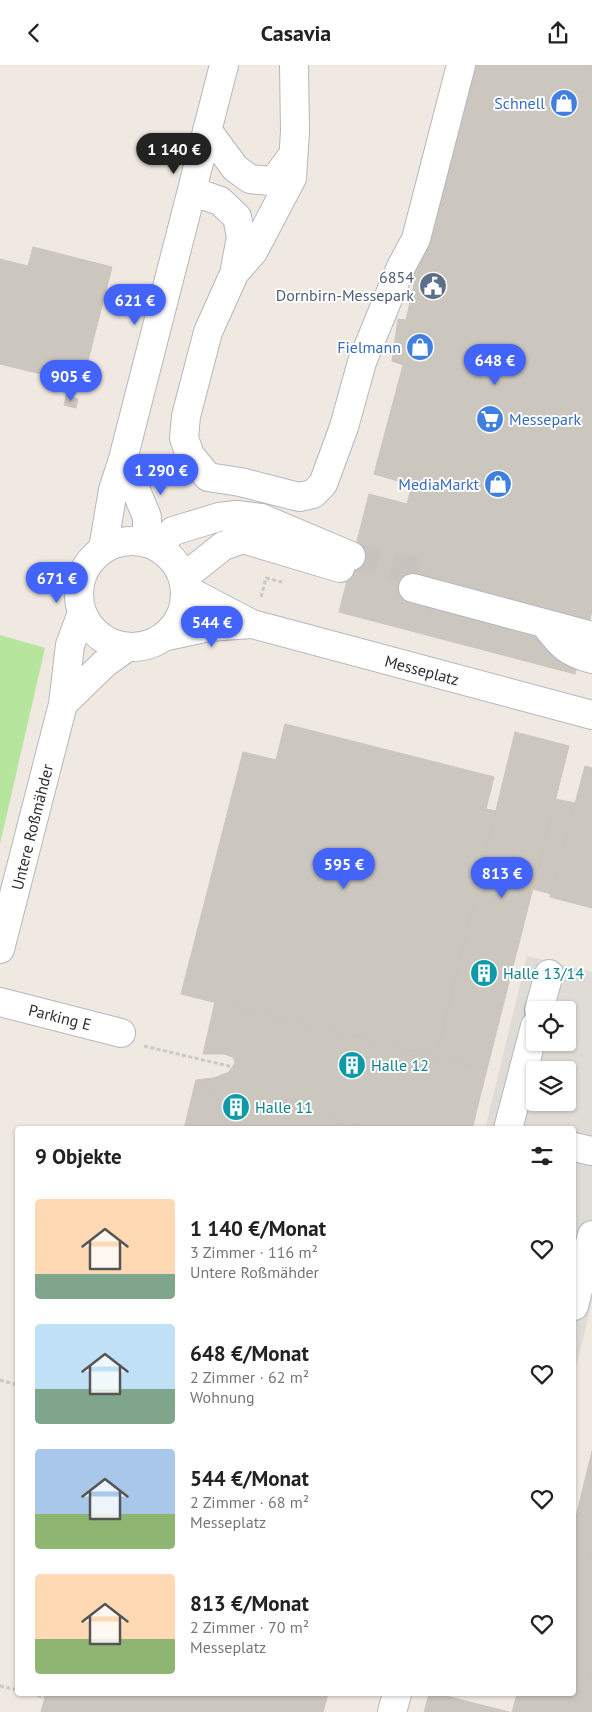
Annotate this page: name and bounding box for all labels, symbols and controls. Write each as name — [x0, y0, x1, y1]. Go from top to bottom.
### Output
icon: back — [20, 19, 48, 47]
text: Casavia — [261, 19, 331, 47]
icon: share — [544, 19, 572, 47]
shop icon: Schnell — [549, 88, 579, 118]
place label: Schnell — [494, 93, 545, 113]
pin: 1 140 € — [128, 133, 220, 175]
text: 1 140 € — [147, 139, 201, 159]
place label: 6854 Dornbirn-Messepark — [276, 267, 414, 305]
public building icon: 6854 Dornbirn-Messepark — [418, 271, 448, 301]
pin: 621 € — [100, 283, 170, 326]
text: 621 € — [115, 290, 155, 310]
shop icon: Fielmann — [405, 332, 435, 362]
place label: Fielmann — [337, 337, 401, 357]
pin: 648 € — [460, 343, 530, 386]
text: 648 € — [475, 350, 515, 370]
pin: 905 € — [36, 359, 106, 402]
text: 905 € — [51, 366, 91, 386]
supermarket icon: Messepark — [475, 404, 505, 434]
place label: Messepark — [509, 409, 581, 429]
pin: 1 290 € — [115, 453, 207, 496]
text: 1 290 € — [134, 460, 188, 480]
shop icon: MediaMarkt — [483, 469, 513, 499]
place label: MediaMarkt — [398, 474, 480, 494]
pin: 671 € — [22, 561, 92, 604]
text: 671 € — [37, 568, 77, 588]
pin: 544 € — [177, 605, 247, 648]
text: 544 € — [192, 612, 232, 632]
street label: Messeplatz — [383, 650, 461, 690]
street label: Untere Roßmähder — [7, 761, 57, 892]
pin: 595 € — [309, 847, 379, 890]
text: 595 € — [324, 854, 364, 874]
pin: 813 € — [467, 857, 537, 899]
text: 813 € — [482, 863, 522, 883]
building icon: Halle 13/14 — [469, 958, 499, 988]
place label: Halle 13/14 — [503, 963, 584, 983]
street label: Parking E — [27, 1000, 93, 1034]
map controls — [526, 1001, 576, 1111]
button: locate — [526, 1001, 576, 1051]
building icon: Halle 12 — [337, 1050, 367, 1080]
place label: Halle 12 — [371, 1055, 429, 1075]
button: layers — [526, 1061, 576, 1111]
building icon: Halle 11 — [221, 1092, 251, 1122]
place label: Halle 11 — [255, 1097, 313, 1117]
icon: filters — [528, 1142, 556, 1170]
text: 9 Objekte — [35, 1143, 122, 1170]
text: 1 140 €/Monat — [190, 1215, 326, 1242]
icon: home — [75, 1219, 135, 1279]
icon: heart — [528, 1235, 556, 1263]
text: 3 Zimmer · 116 m² — [190, 1242, 318, 1262]
text: Untere Roßmähder — [190, 1262, 319, 1282]
text: 648 €/Monat — [190, 1340, 309, 1367]
icon: home — [75, 1344, 135, 1404]
icon: heart — [528, 1360, 556, 1388]
text: 2 Zimmer · 62 m² — [190, 1367, 309, 1387]
text: Wohnung — [190, 1387, 255, 1407]
text: 544 €/Monat — [190, 1465, 309, 1492]
icon: home — [75, 1469, 135, 1529]
icon: heart — [528, 1485, 556, 1513]
text: 2 Zimmer · 68 m² — [190, 1492, 309, 1512]
text: Messeplatz — [190, 1512, 266, 1532]
text: 813 €/Monat — [190, 1590, 309, 1617]
icon: home — [75, 1594, 135, 1654]
icon: heart — [528, 1610, 556, 1638]
text: 2 Zimmer · 70 m² — [190, 1617, 309, 1637]
text: Messeplatz — [190, 1637, 266, 1657]

